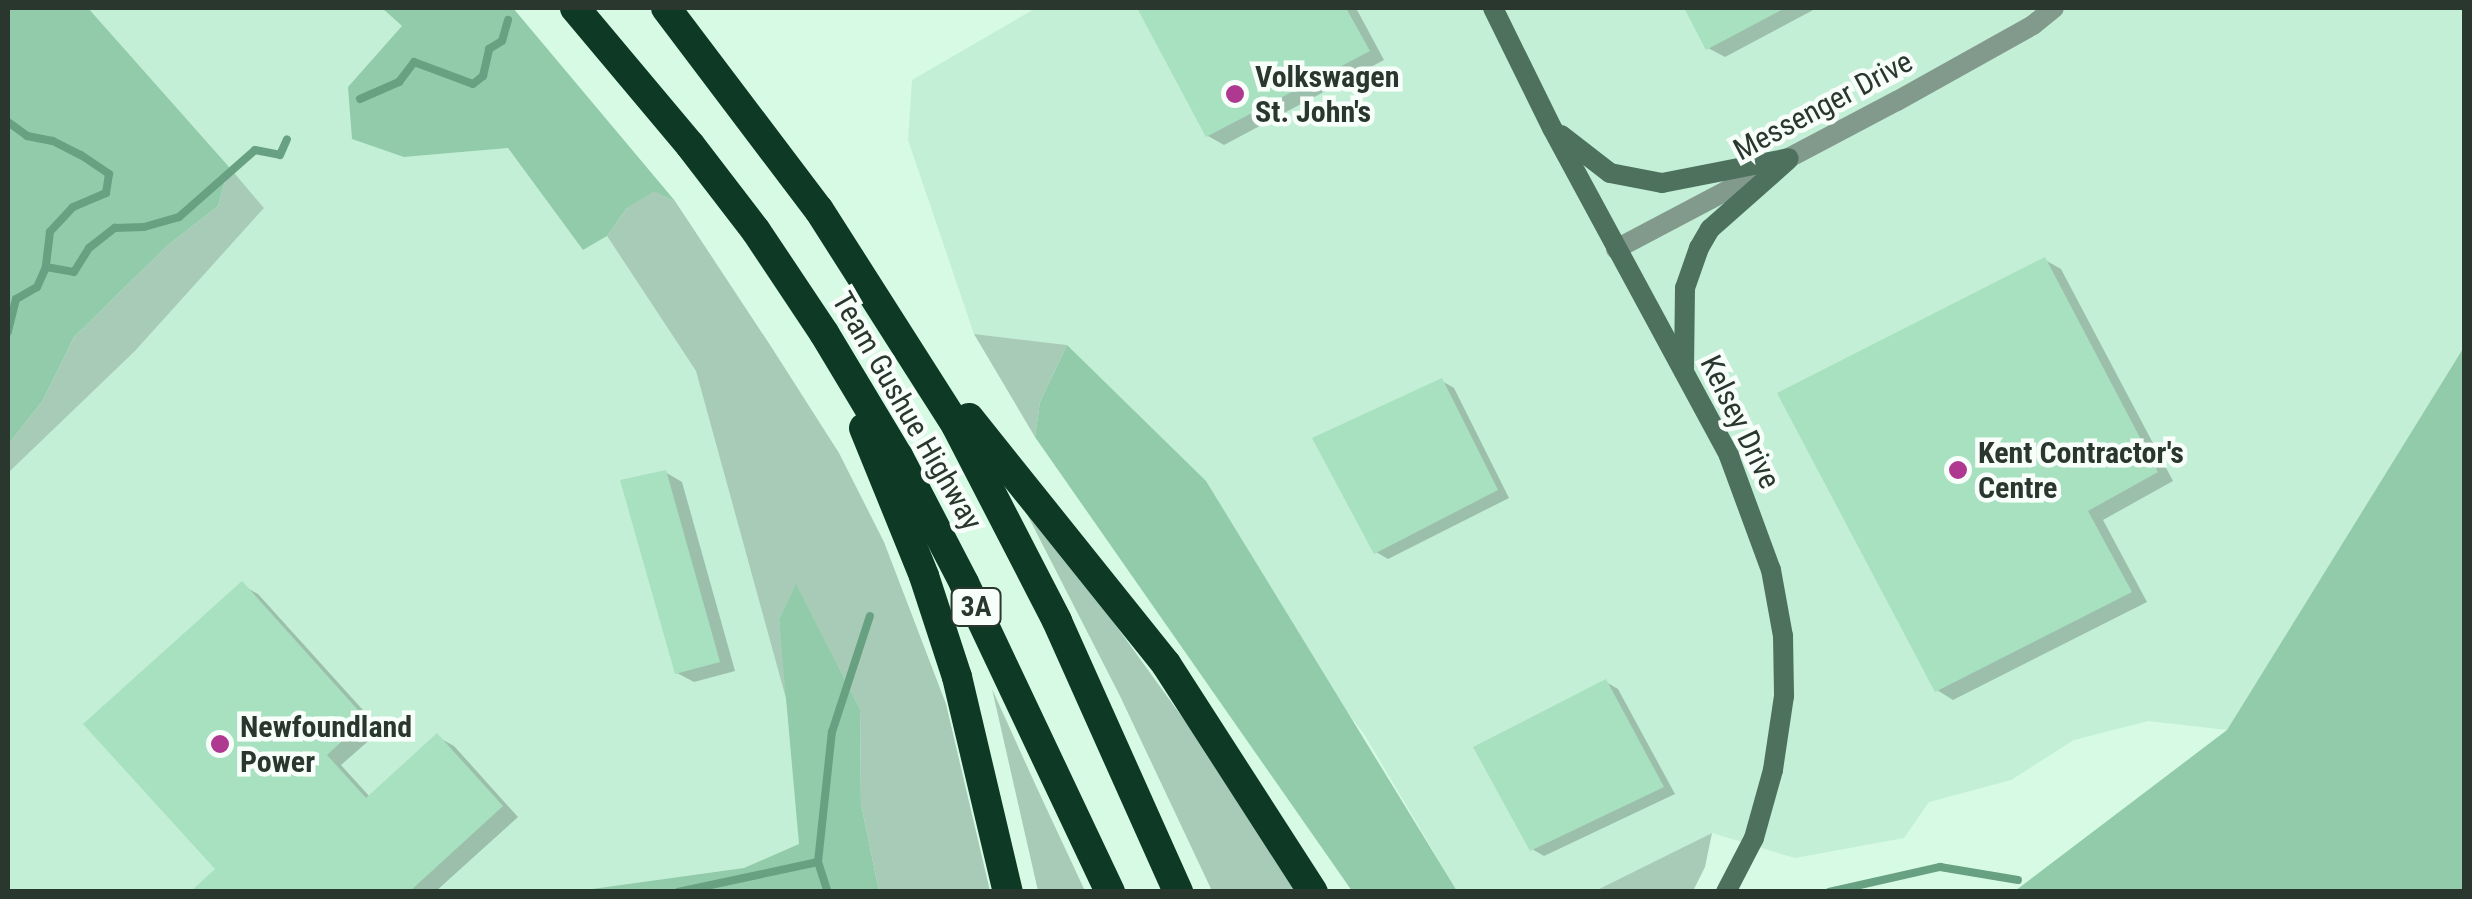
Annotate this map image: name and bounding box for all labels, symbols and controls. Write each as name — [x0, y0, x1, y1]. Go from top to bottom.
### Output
street label: Messenger Drive — [1727, 44, 1919, 168]
place label: Volkswagen St. John's — [1255, 59, 1399, 130]
marker: Volkswagen St. John's — [1224, 83, 1246, 105]
street label: Team Gushue Highway — [824, 286, 990, 536]
street label: Kelsey Drive — [1692, 350, 1788, 494]
place label: Kent Contractor's Centre — [1978, 435, 2184, 506]
marker: Kent Contractor's Centre — [1947, 459, 1969, 481]
road number: 3A — [948, 584, 1004, 630]
place label: Newfoundland Power — [240, 709, 412, 780]
marker: Newfoundland Power — [209, 733, 231, 755]

